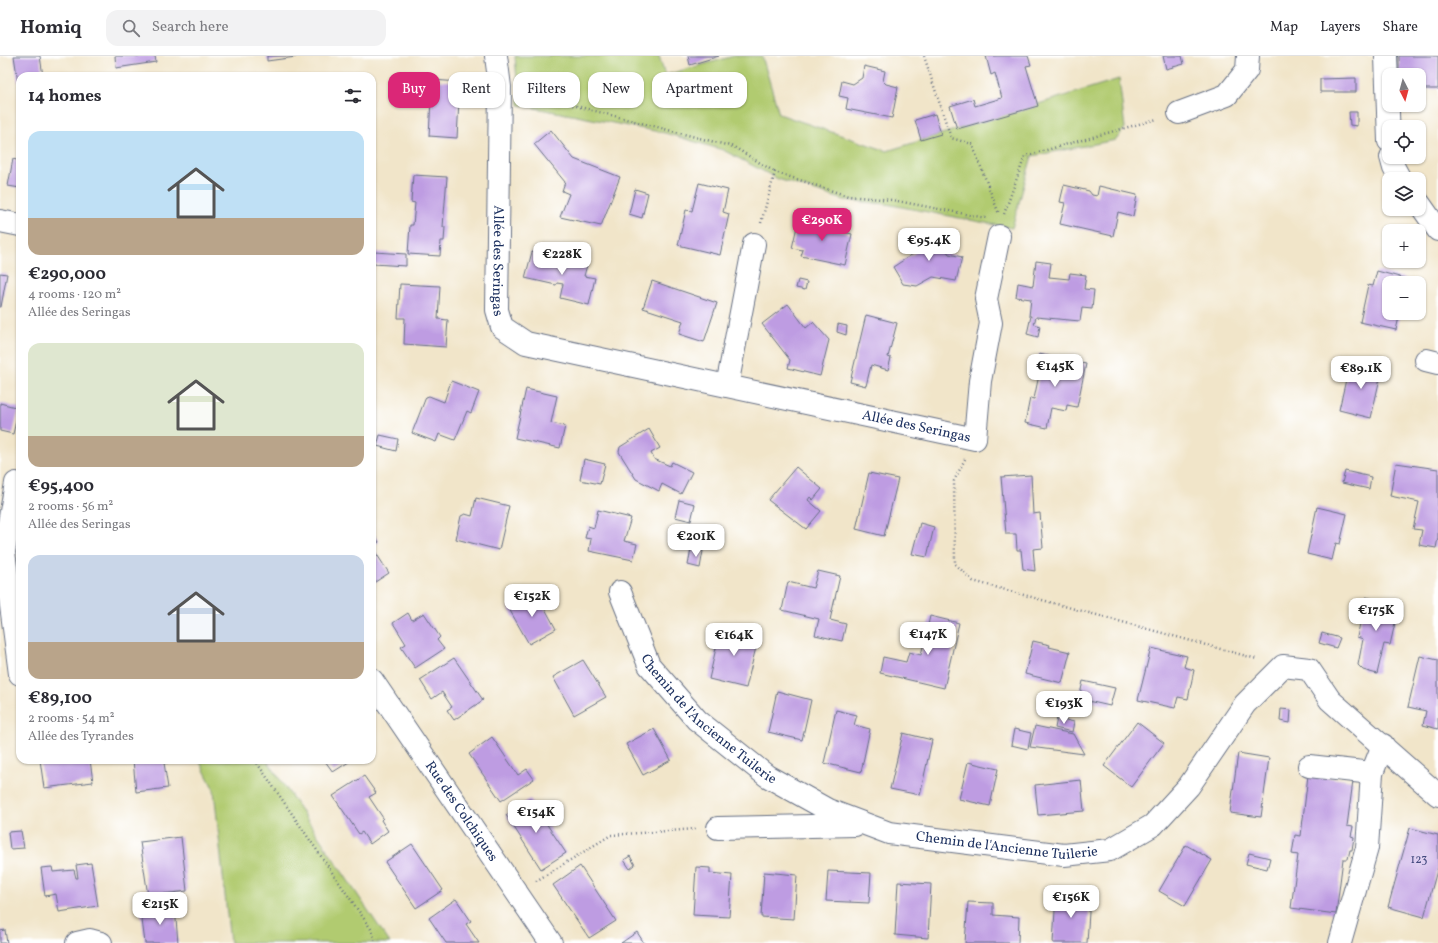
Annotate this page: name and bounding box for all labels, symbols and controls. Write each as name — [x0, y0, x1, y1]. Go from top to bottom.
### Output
search box — [106, 10, 386, 46]
text: Homiq — [20, 15, 82, 41]
icon: search — [120, 17, 142, 39]
text: Search here — [152, 17, 229, 38]
text: Map — [1270, 18, 1298, 37]
text: Layers — [1320, 18, 1360, 37]
text: Share — [1382, 18, 1418, 37]
north arrow — [1382, 68, 1426, 112]
map controls — [1382, 68, 1426, 320]
chip: Buy — [388, 72, 440, 108]
chip: Rent — [448, 72, 505, 108]
chip: Filters — [513, 72, 580, 108]
chip: New — [588, 72, 644, 108]
chip: Apartment — [652, 72, 747, 108]
text: 14 homes — [28, 85, 102, 108]
icon: filters — [342, 85, 364, 107]
button: locate — [1382, 120, 1426, 164]
icon: home — [160, 157, 232, 229]
button: layers — [1382, 172, 1426, 216]
street label: Allée des Seringas — [487, 205, 508, 318]
pin: €290K — [794, 208, 850, 242]
text: €290K — [802, 212, 843, 230]
button: + — [1382, 224, 1426, 268]
pin: €95.4K — [896, 228, 962, 262]
text: €95.4K — [907, 232, 951, 250]
pin: €228K — [534, 242, 590, 276]
text: €228K — [542, 246, 582, 264]
text: €290,000 — [28, 263, 106, 286]
button: − — [1382, 276, 1426, 320]
text: 4 rooms · 120 m² — [28, 286, 121, 304]
text: Allée des Seringas — [28, 304, 131, 322]
pin: €145K — [1027, 354, 1083, 388]
pin: €89.1K — [1328, 356, 1394, 390]
text: €145K — [1036, 358, 1074, 376]
text: €89.1K — [1340, 360, 1382, 378]
icon: home — [160, 369, 232, 441]
street label: Allée des Seringas — [860, 406, 972, 447]
text: €95,400 — [28, 475, 94, 498]
text: 2 rooms · 56 m² — [28, 498, 113, 516]
text: Allée des Seringas — [28, 516, 131, 534]
pin: €201K — [668, 524, 724, 558]
text: €201K — [677, 528, 715, 546]
icon: home — [160, 581, 232, 653]
pin: €152K — [504, 584, 560, 618]
text: €152K — [513, 588, 551, 606]
pin: €175K — [1348, 598, 1404, 632]
text: €175K — [1358, 602, 1394, 620]
pin: €147K — [900, 622, 956, 656]
pin: €164K — [706, 623, 762, 657]
text: €147K — [909, 626, 947, 644]
text: €164K — [714, 627, 754, 645]
street label: Chemin de l'Ancienne Tuilerie — [636, 651, 780, 789]
text: €89,100 — [28, 687, 92, 710]
pin: €193K — [1036, 691, 1092, 725]
text: €193K — [1045, 695, 1083, 713]
text: 2 rooms · 54 m² — [28, 710, 115, 728]
text: Allée des Tyrandes — [28, 728, 134, 746]
street label: Rue des Colchiques — [421, 757, 502, 865]
pin: €154K — [508, 800, 564, 834]
text: €154K — [517, 804, 555, 822]
street label: Chemin de l'Ancienne Tuilerie — [915, 827, 1099, 865]
house number: 123 — [1411, 852, 1427, 868]
pin: €156K — [1043, 885, 1099, 919]
text: €156K — [1052, 889, 1090, 907]
pin: €215K — [132, 892, 188, 926]
text: €215K — [141, 896, 179, 914]

